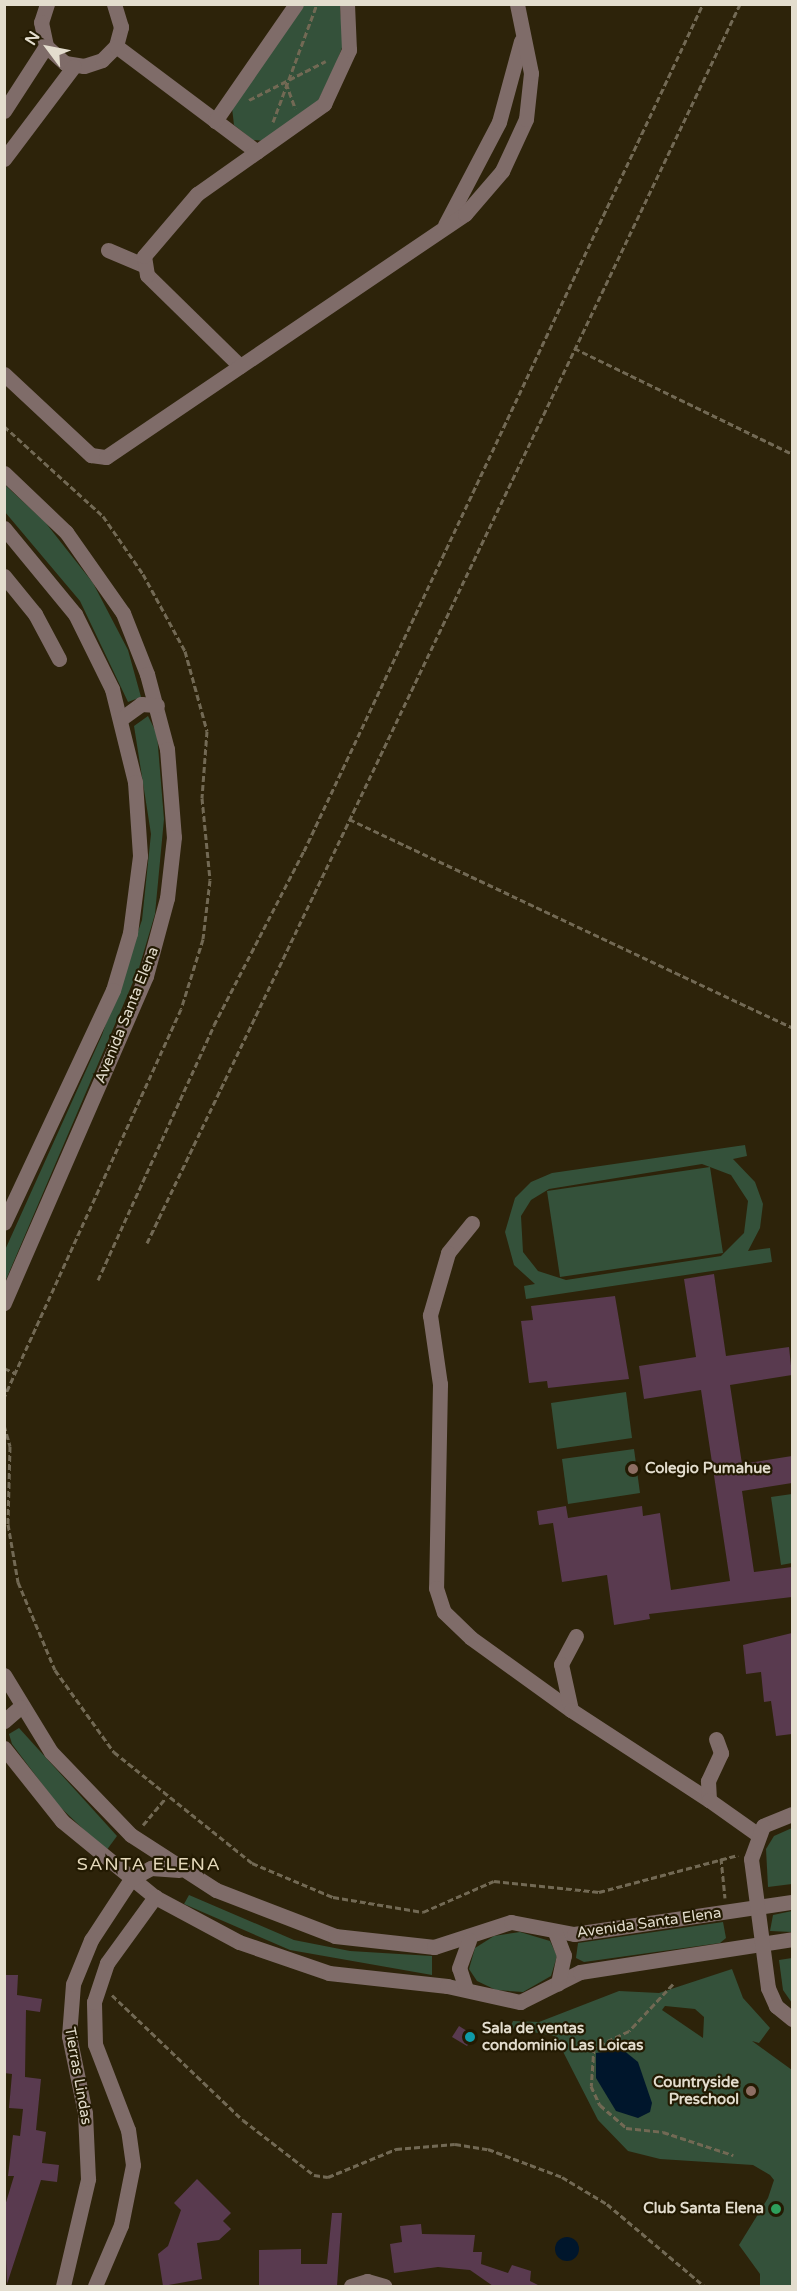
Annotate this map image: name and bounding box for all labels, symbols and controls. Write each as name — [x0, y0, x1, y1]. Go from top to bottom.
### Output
north arrow — [18, 18, 78, 78]
text: N — [21, 28, 45, 49]
street label: Avenida Santa Elena — [91, 944, 163, 1086]
place label: Colegio Pumahue — [645, 1460, 771, 1478]
marker: Colegio Pumahue — [626, 1462, 640, 1476]
district label: SANTA ELENA — [77, 1853, 221, 1875]
street label: Avenida Santa Elena — [576, 1904, 722, 1942]
place label: Sala de ventas condominio Las Loicas — [482, 2019, 643, 2054]
street label: Tierras Lindas — [61, 2026, 95, 2126]
marker: Sala de ventas condominio Las Loicas — [463, 2030, 477, 2044]
place label: Countryside Preschool — [653, 2073, 739, 2108]
marker: Countryside Preschool — [744, 2084, 758, 2098]
place label: Club Santa Elena — [643, 2200, 764, 2218]
marker: Club Santa Elena — [769, 2202, 783, 2216]

